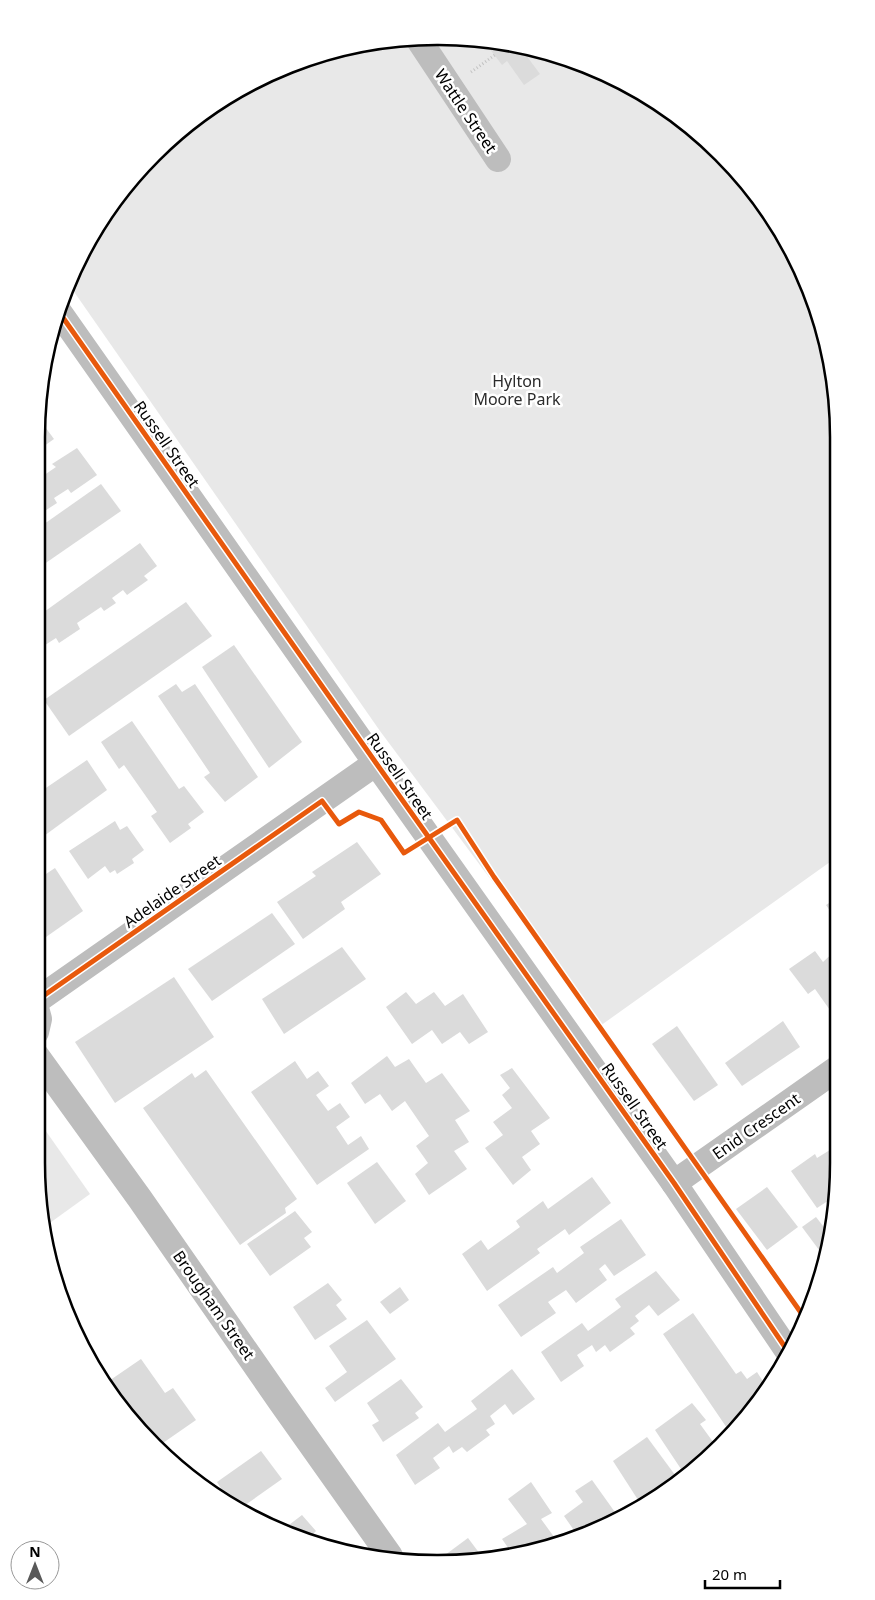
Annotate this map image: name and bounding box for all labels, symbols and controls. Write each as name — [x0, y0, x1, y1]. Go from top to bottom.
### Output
street label: Wattle Street — [430, 65, 502, 158]
park label: Hylton Moore Park — [473, 370, 561, 410]
street label: Russell Street — [129, 396, 205, 492]
street label: Russell Street — [362, 728, 438, 824]
street label: Adelaide Street — [119, 849, 225, 933]
street label: Russell Street — [597, 1058, 673, 1154]
street label: Enid Crescent — [708, 1088, 804, 1164]
street label: Brougham Street — [168, 1246, 260, 1364]
north arrow — [10, 1540, 60, 1590]
text: N — [29, 1542, 41, 1561]
scale bar — [705, 1558, 780, 1590]
text: 20 m — [712, 1564, 747, 1584]

